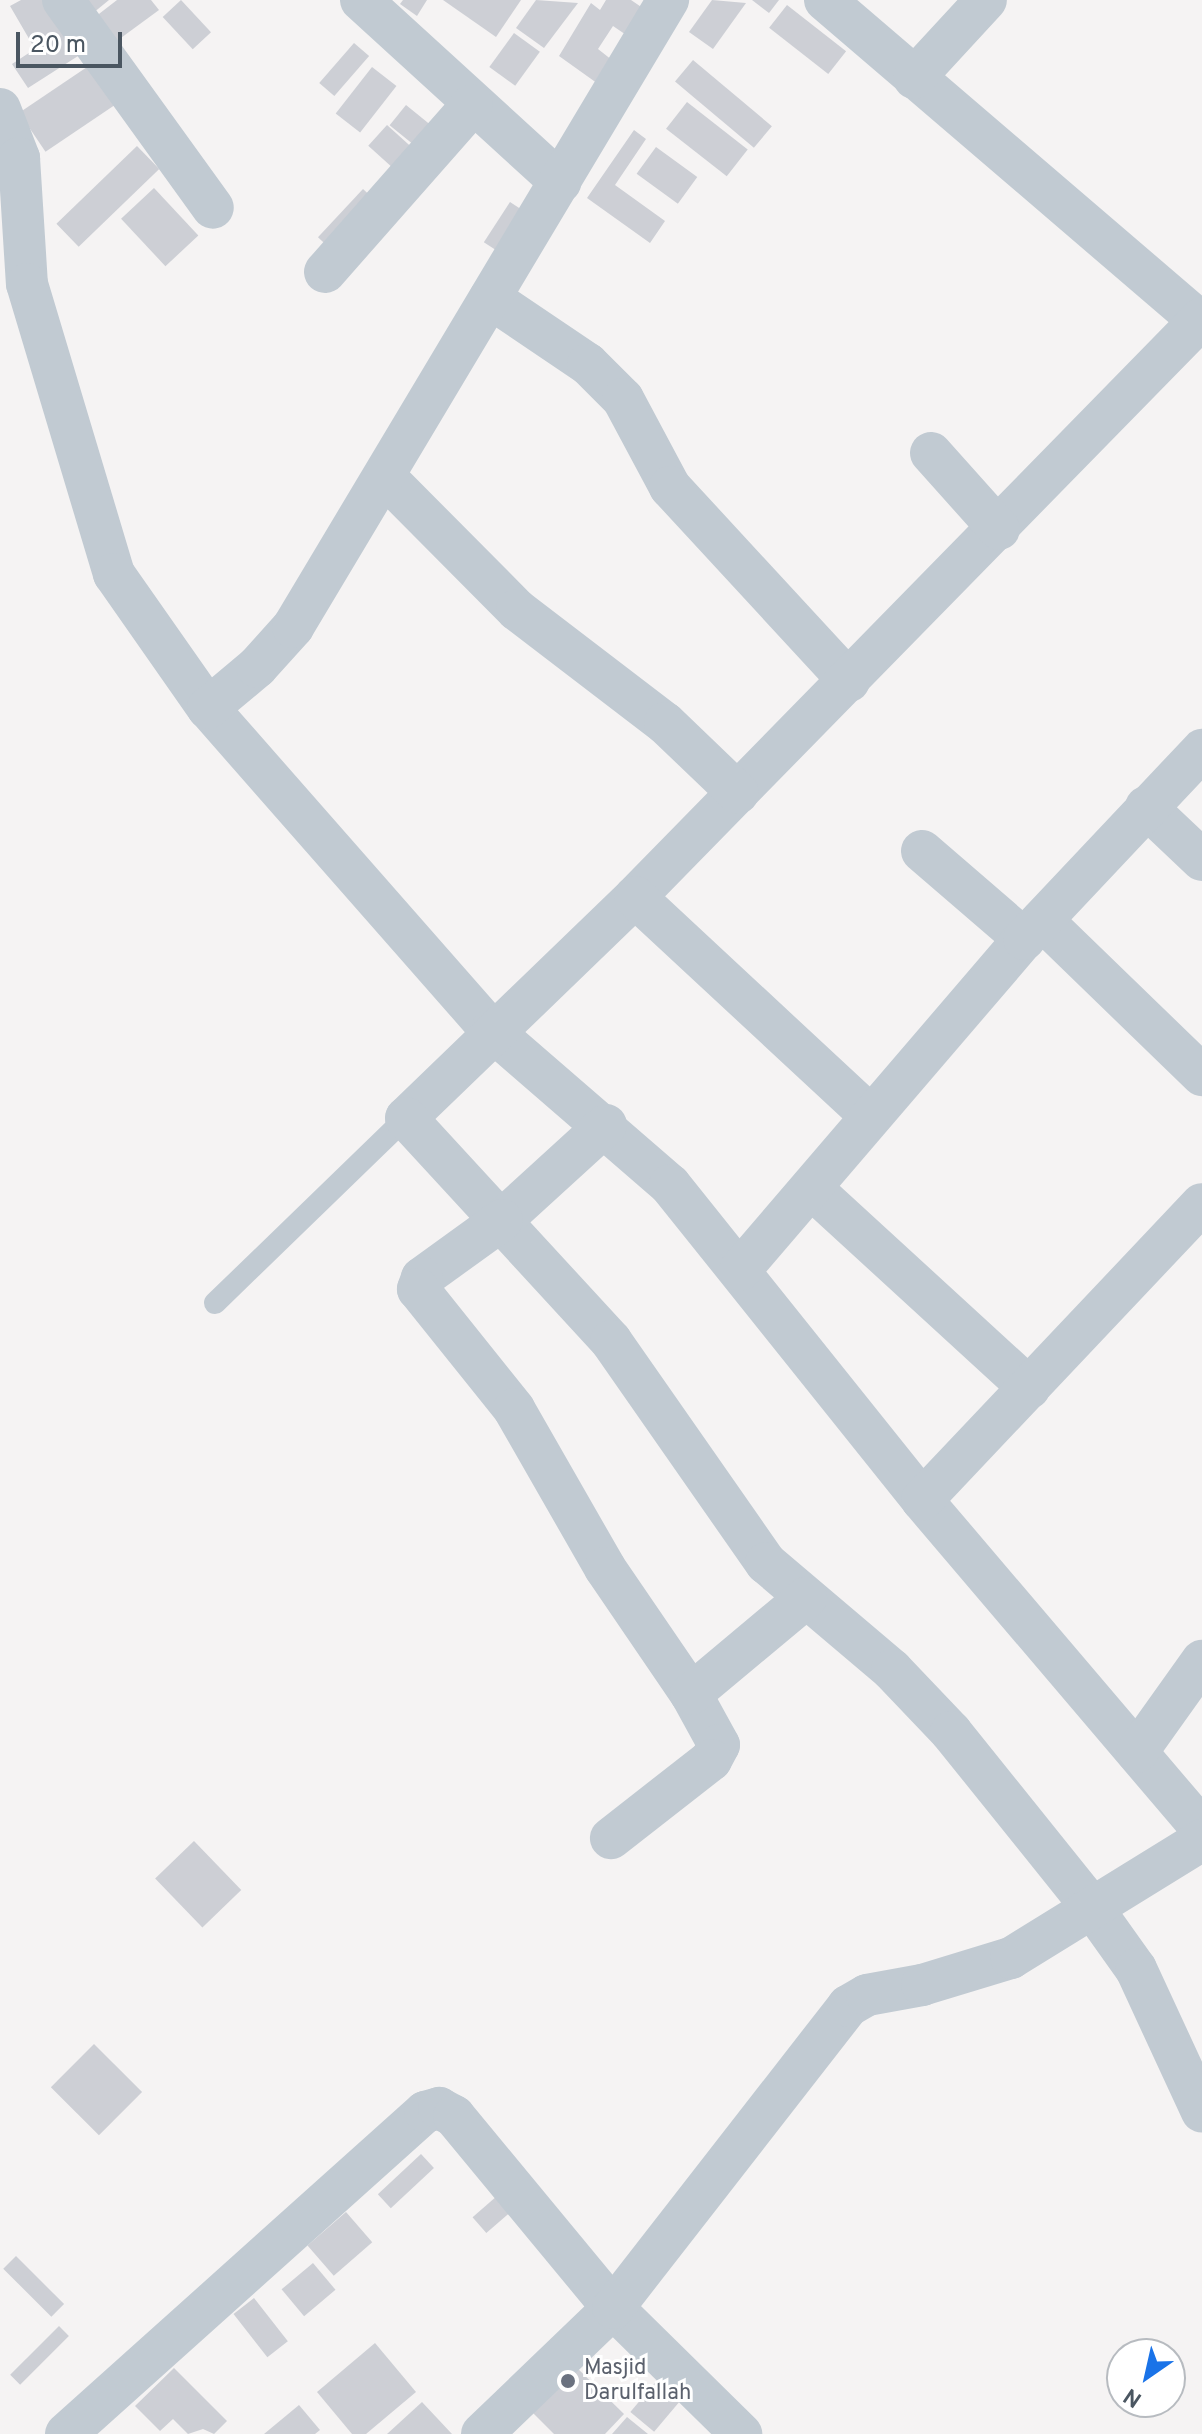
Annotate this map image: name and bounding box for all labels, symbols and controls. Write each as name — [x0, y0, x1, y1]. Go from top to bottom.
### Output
scale bar — [20, 16, 126, 66]
text: 20 m — [30, 31, 86, 61]
north arrow — [1106, 2338, 1186, 2418]
place label: Masjid Darulfallah — [584, 2355, 691, 2406]
marker: Masjid Darulfallah — [559, 2372, 577, 2390]
text: N — [1119, 2381, 1148, 2412]

